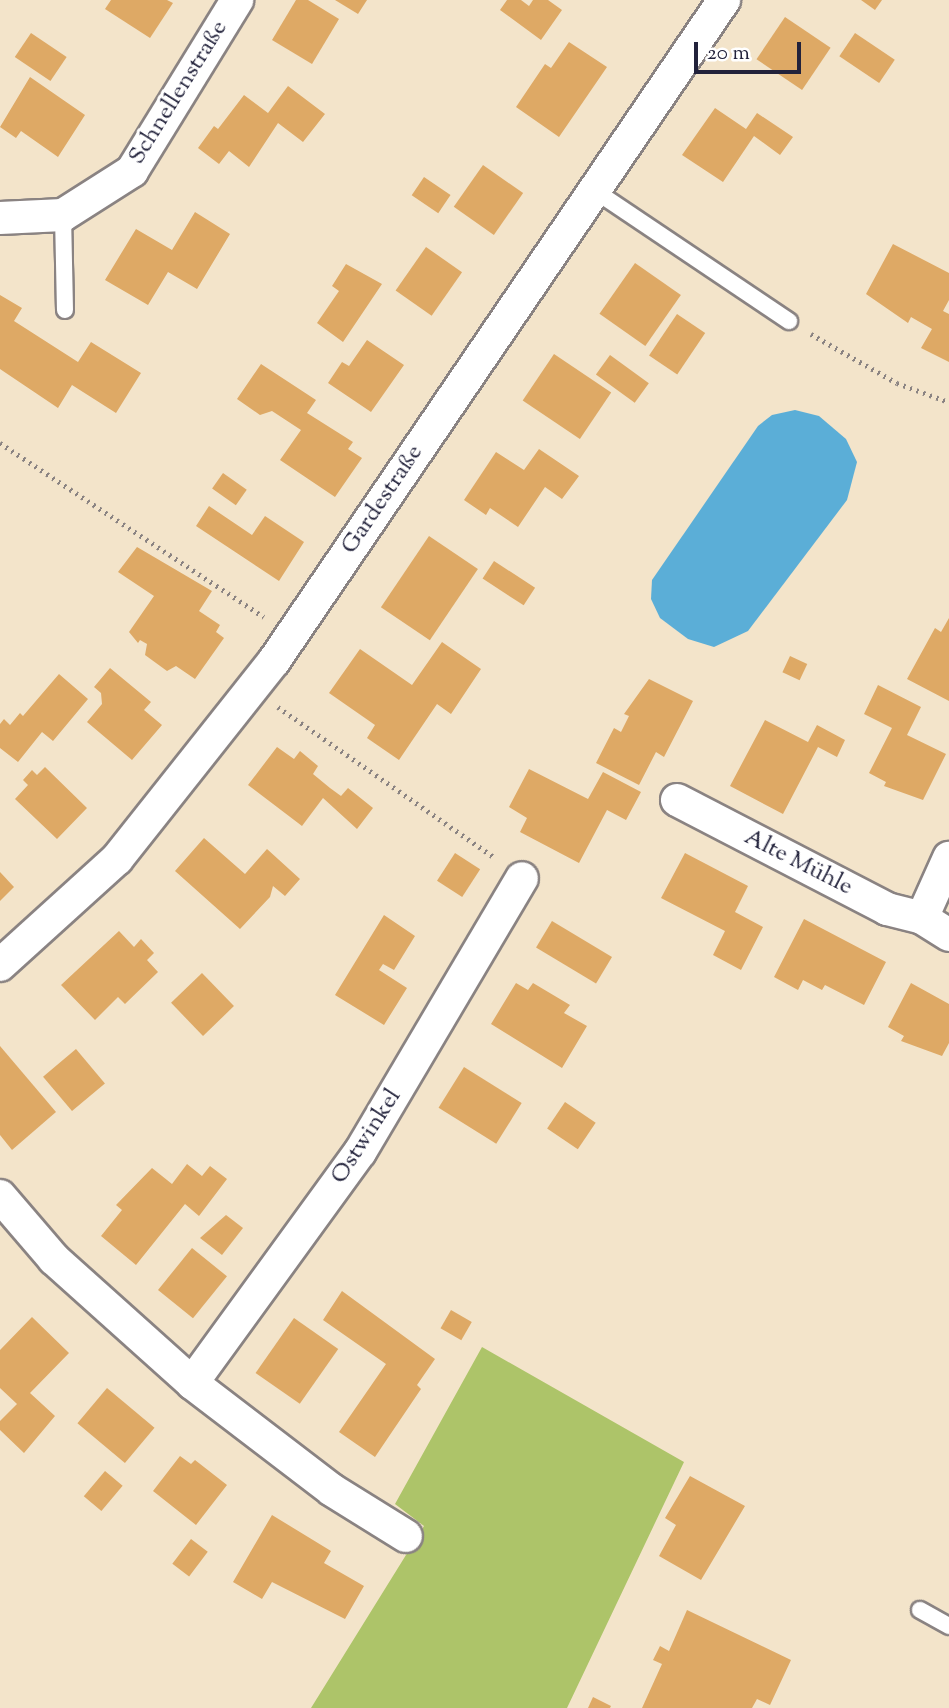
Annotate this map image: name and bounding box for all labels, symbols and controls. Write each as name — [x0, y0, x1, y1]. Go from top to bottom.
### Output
street label: Schnellenstraße — [123, 16, 235, 170]
scale bar — [697, 28, 804, 72]
text: 20 m — [707, 39, 750, 69]
street label: Gardestraße — [336, 440, 430, 560]
street label: Alte Mühle — [739, 823, 857, 903]
street label: Ostwinkel — [326, 1084, 408, 1190]

